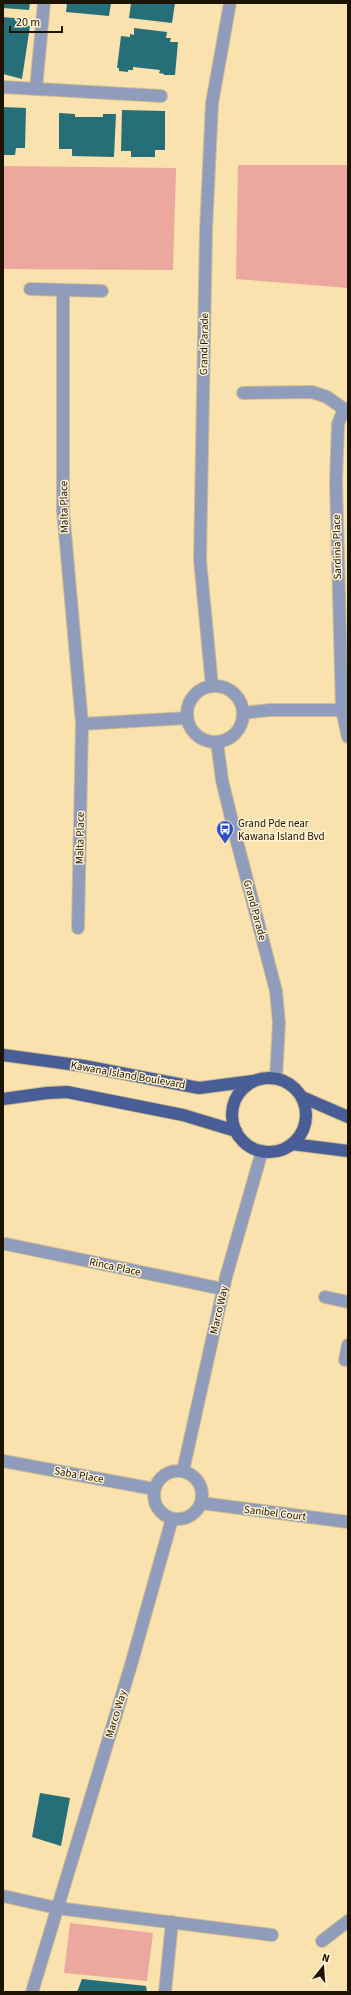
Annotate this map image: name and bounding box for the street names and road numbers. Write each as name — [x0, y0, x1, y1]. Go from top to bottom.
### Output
street label: Grand Parade — [196, 312, 212, 375]
street label: Malta Place — [56, 480, 72, 533]
street label: Sardinia Place — [329, 514, 345, 580]
street label: Malta Place — [72, 811, 88, 864]
street label: Grand Parade — [240, 878, 270, 942]
street label: Kawana Island Boulevard — [69, 1058, 187, 1092]
street label: Rinca Place — [88, 1254, 143, 1280]
street label: Marco Way — [206, 1284, 232, 1336]
street label: Saba Place — [53, 1463, 105, 1487]
street label: Sanibel Court — [243, 1502, 307, 1524]
street label: Marco Way — [102, 1688, 130, 1740]

